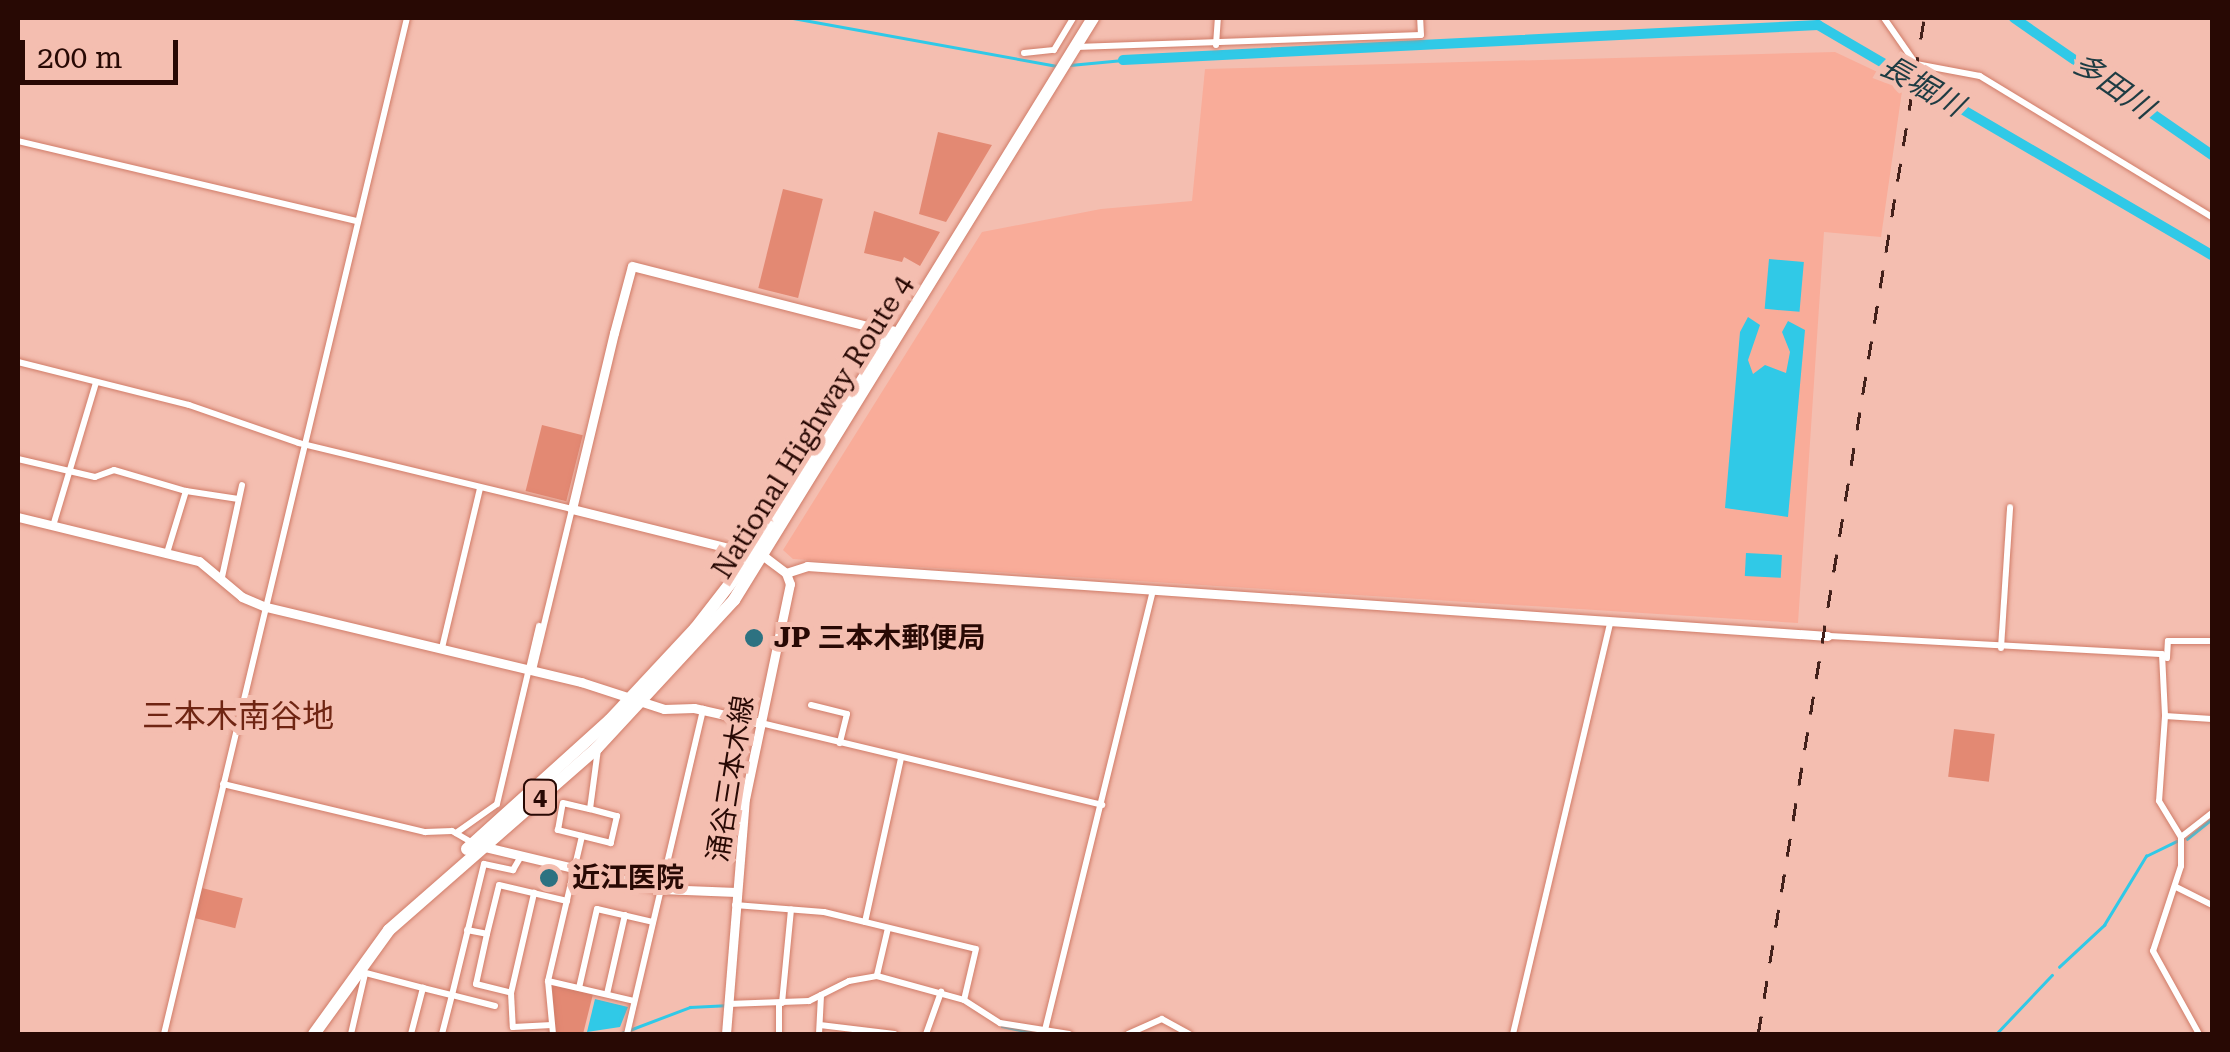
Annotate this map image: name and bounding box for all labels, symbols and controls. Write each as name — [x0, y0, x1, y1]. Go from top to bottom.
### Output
scale bar — [25, 20, 182, 82]
text: 200 m — [37, 40, 122, 75]
water label: 多田川 — [2066, 45, 2160, 127]
water label: 長堀川 — [1874, 48, 1970, 124]
street label: National Highway Route 4 — [706, 269, 920, 585]
place label: JP 三本木郵便局 — [774, 621, 985, 655]
marker: JP 三本木郵便局 — [743, 627, 765, 649]
street label: 涌谷三本木線 — [701, 693, 761, 865]
district label: 三本木南谷地 — [142, 697, 334, 735]
road number: 4 — [522, 777, 558, 817]
place label: 近江医院 — [572, 861, 684, 895]
marker: 近江医院 — [536, 865, 562, 891]

